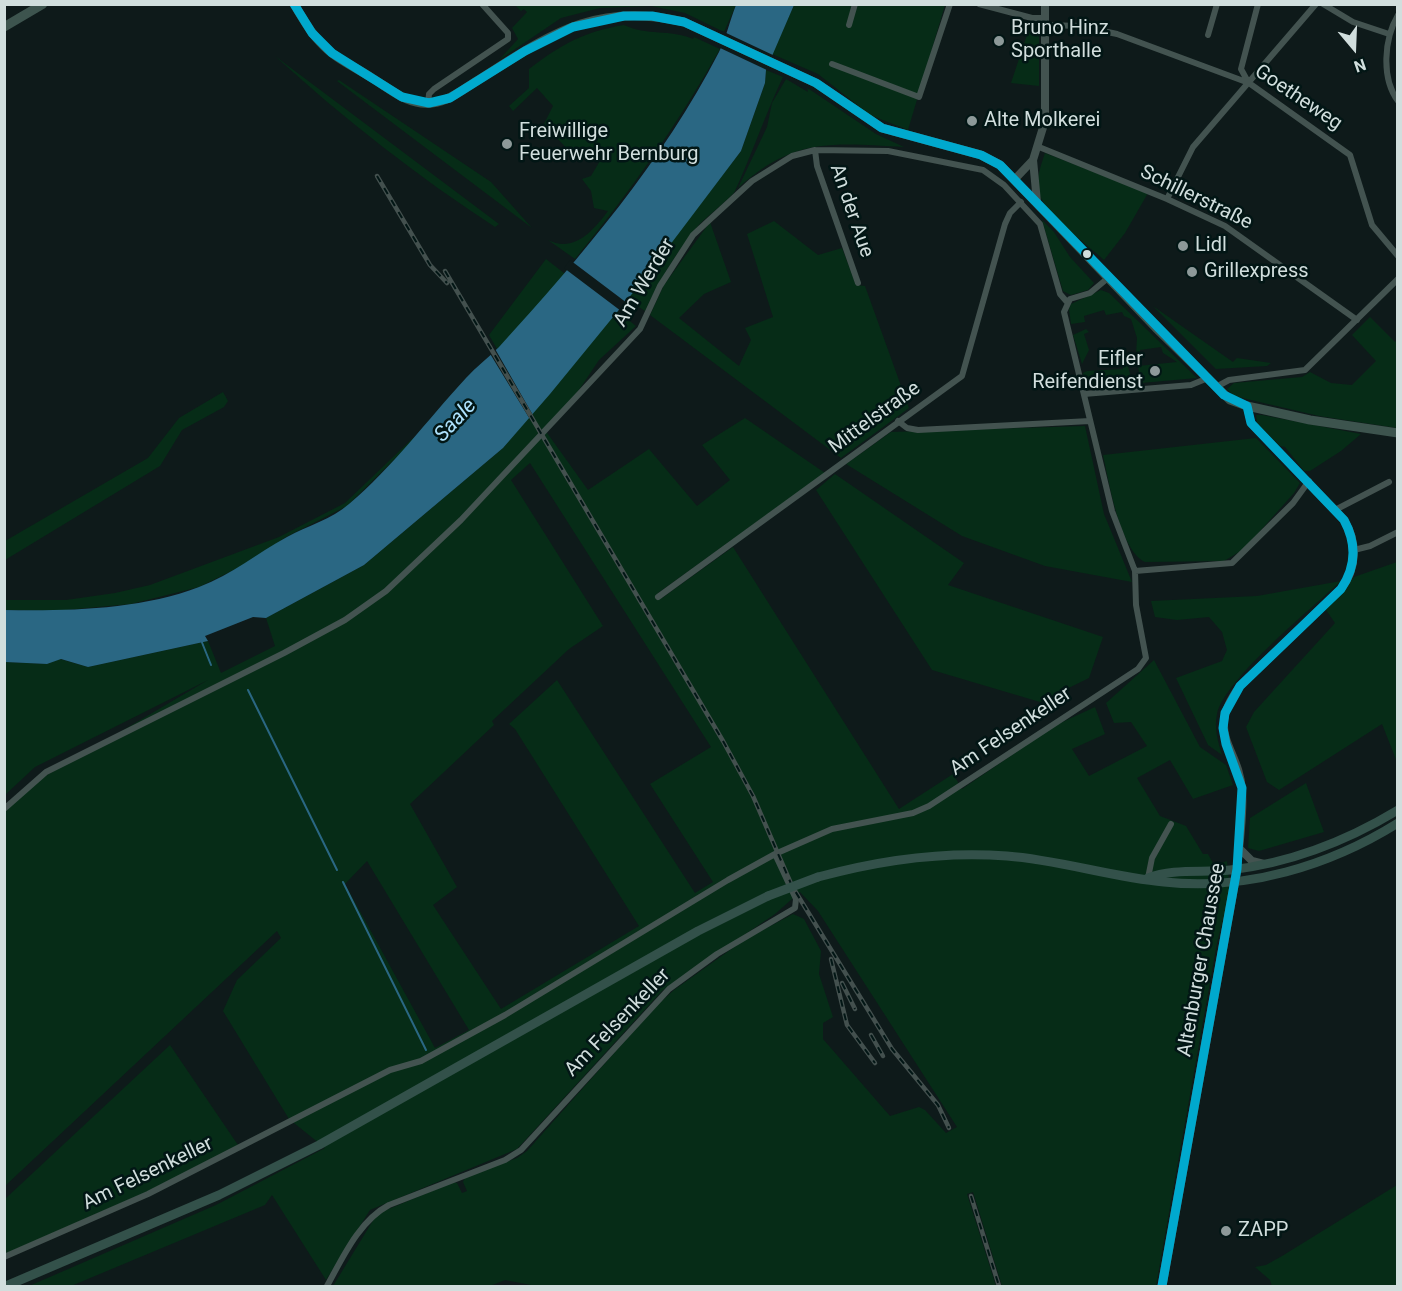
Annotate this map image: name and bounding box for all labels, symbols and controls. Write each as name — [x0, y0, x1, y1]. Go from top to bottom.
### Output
place label: Bruno Hinz Sporthalle — [1011, 17, 1109, 64]
north arrow — [1324, 18, 1384, 78]
marker: Bruno Hinz Sporthalle — [992, 34, 1006, 48]
text: N — [1352, 55, 1368, 76]
street label: Goetheweg — [1250, 60, 1346, 136]
place label: Alte Molkerei — [984, 109, 1100, 133]
marker: Alte Molkerei — [965, 114, 979, 128]
place label: Freiwillige Feuerwehr Bernburg — [519, 120, 698, 167]
marker: Freiwillige Feuerwehr Bernburg — [500, 137, 514, 151]
street label: Schillerstraße — [1136, 160, 1256, 236]
street label: An der Aue — [824, 161, 878, 261]
street label: Am Werder — [609, 234, 681, 332]
place label: Lidl — [1195, 234, 1227, 258]
marker: Lidl — [1176, 239, 1190, 253]
unlabelled marker — [1081, 248, 1093, 260]
place label: Grillexpress — [1204, 260, 1309, 284]
marker: Grillexpress — [1185, 265, 1199, 279]
place label: Eifler Reifendienst — [1032, 348, 1143, 395]
marker: Eifler Reifendienst — [1148, 364, 1162, 378]
street label: Mittelstraße — [824, 377, 926, 459]
water label: Saale — [430, 394, 482, 448]
street label: Am Felsenkeller — [946, 682, 1076, 782]
street label: Altenburger Chaussee — [1173, 861, 1231, 1059]
street label: Am Felsenkeller — [560, 964, 676, 1082]
street label: Am Felsenkeller — [79, 1132, 217, 1216]
place label: ZAPP — [1238, 1219, 1288, 1243]
marker: ZAPP — [1219, 1224, 1233, 1238]

